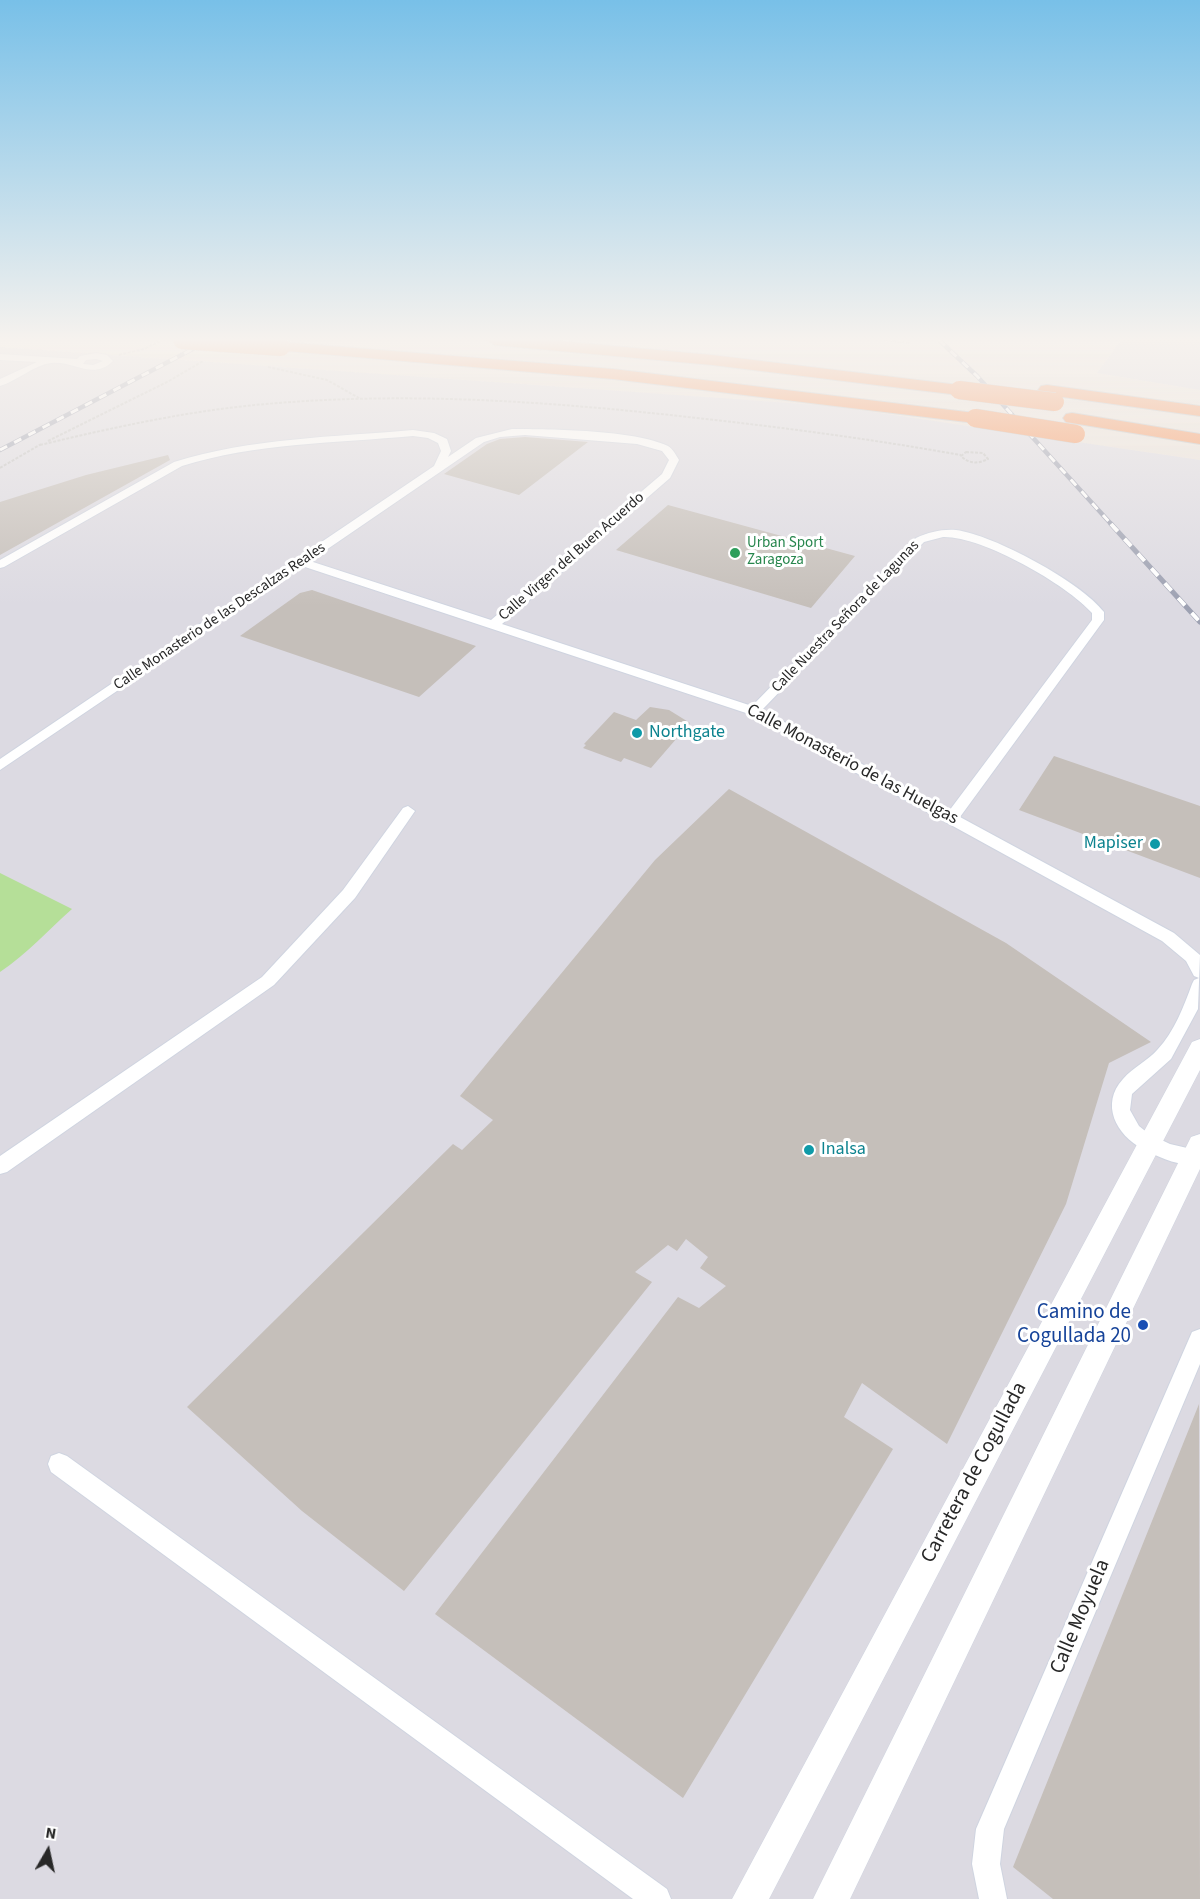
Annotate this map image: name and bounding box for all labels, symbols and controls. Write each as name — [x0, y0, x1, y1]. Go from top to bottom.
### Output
street label: Calle Virgen del Buen Acuerdo — [496, 489, 648, 625]
place label: Urban Sport Zaragoza — [747, 535, 823, 570]
street label: Calle Nuestra Señora de Lagunas — [768, 537, 924, 697]
street label: Calle Monasterio de las Descalzas Reales — [111, 539, 329, 695]
marker: Urban Sport Zaragoza — [728, 546, 742, 560]
street label: Calle Monasterio de las Huelgas — [742, 700, 962, 830]
place label: Northgate — [649, 722, 725, 744]
marker: Northgate — [630, 726, 644, 740]
place label: Mapiser — [1084, 833, 1143, 855]
marker: Mapiser — [1148, 837, 1162, 851]
place label: Inalsa — [821, 1139, 866, 1161]
marker: Inalsa — [802, 1143, 816, 1157]
place label: Camino de Cogullada 20 — [1017, 1300, 1131, 1350]
marker: Camino de Cogullada 20 — [1136, 1318, 1150, 1332]
street label: Carretera de Cogullada — [917, 1378, 1033, 1568]
street label: Calle Moyuela — [1046, 1556, 1116, 1678]
north arrow — [18, 1821, 78, 1881]
text: N — [44, 1822, 58, 1845]

